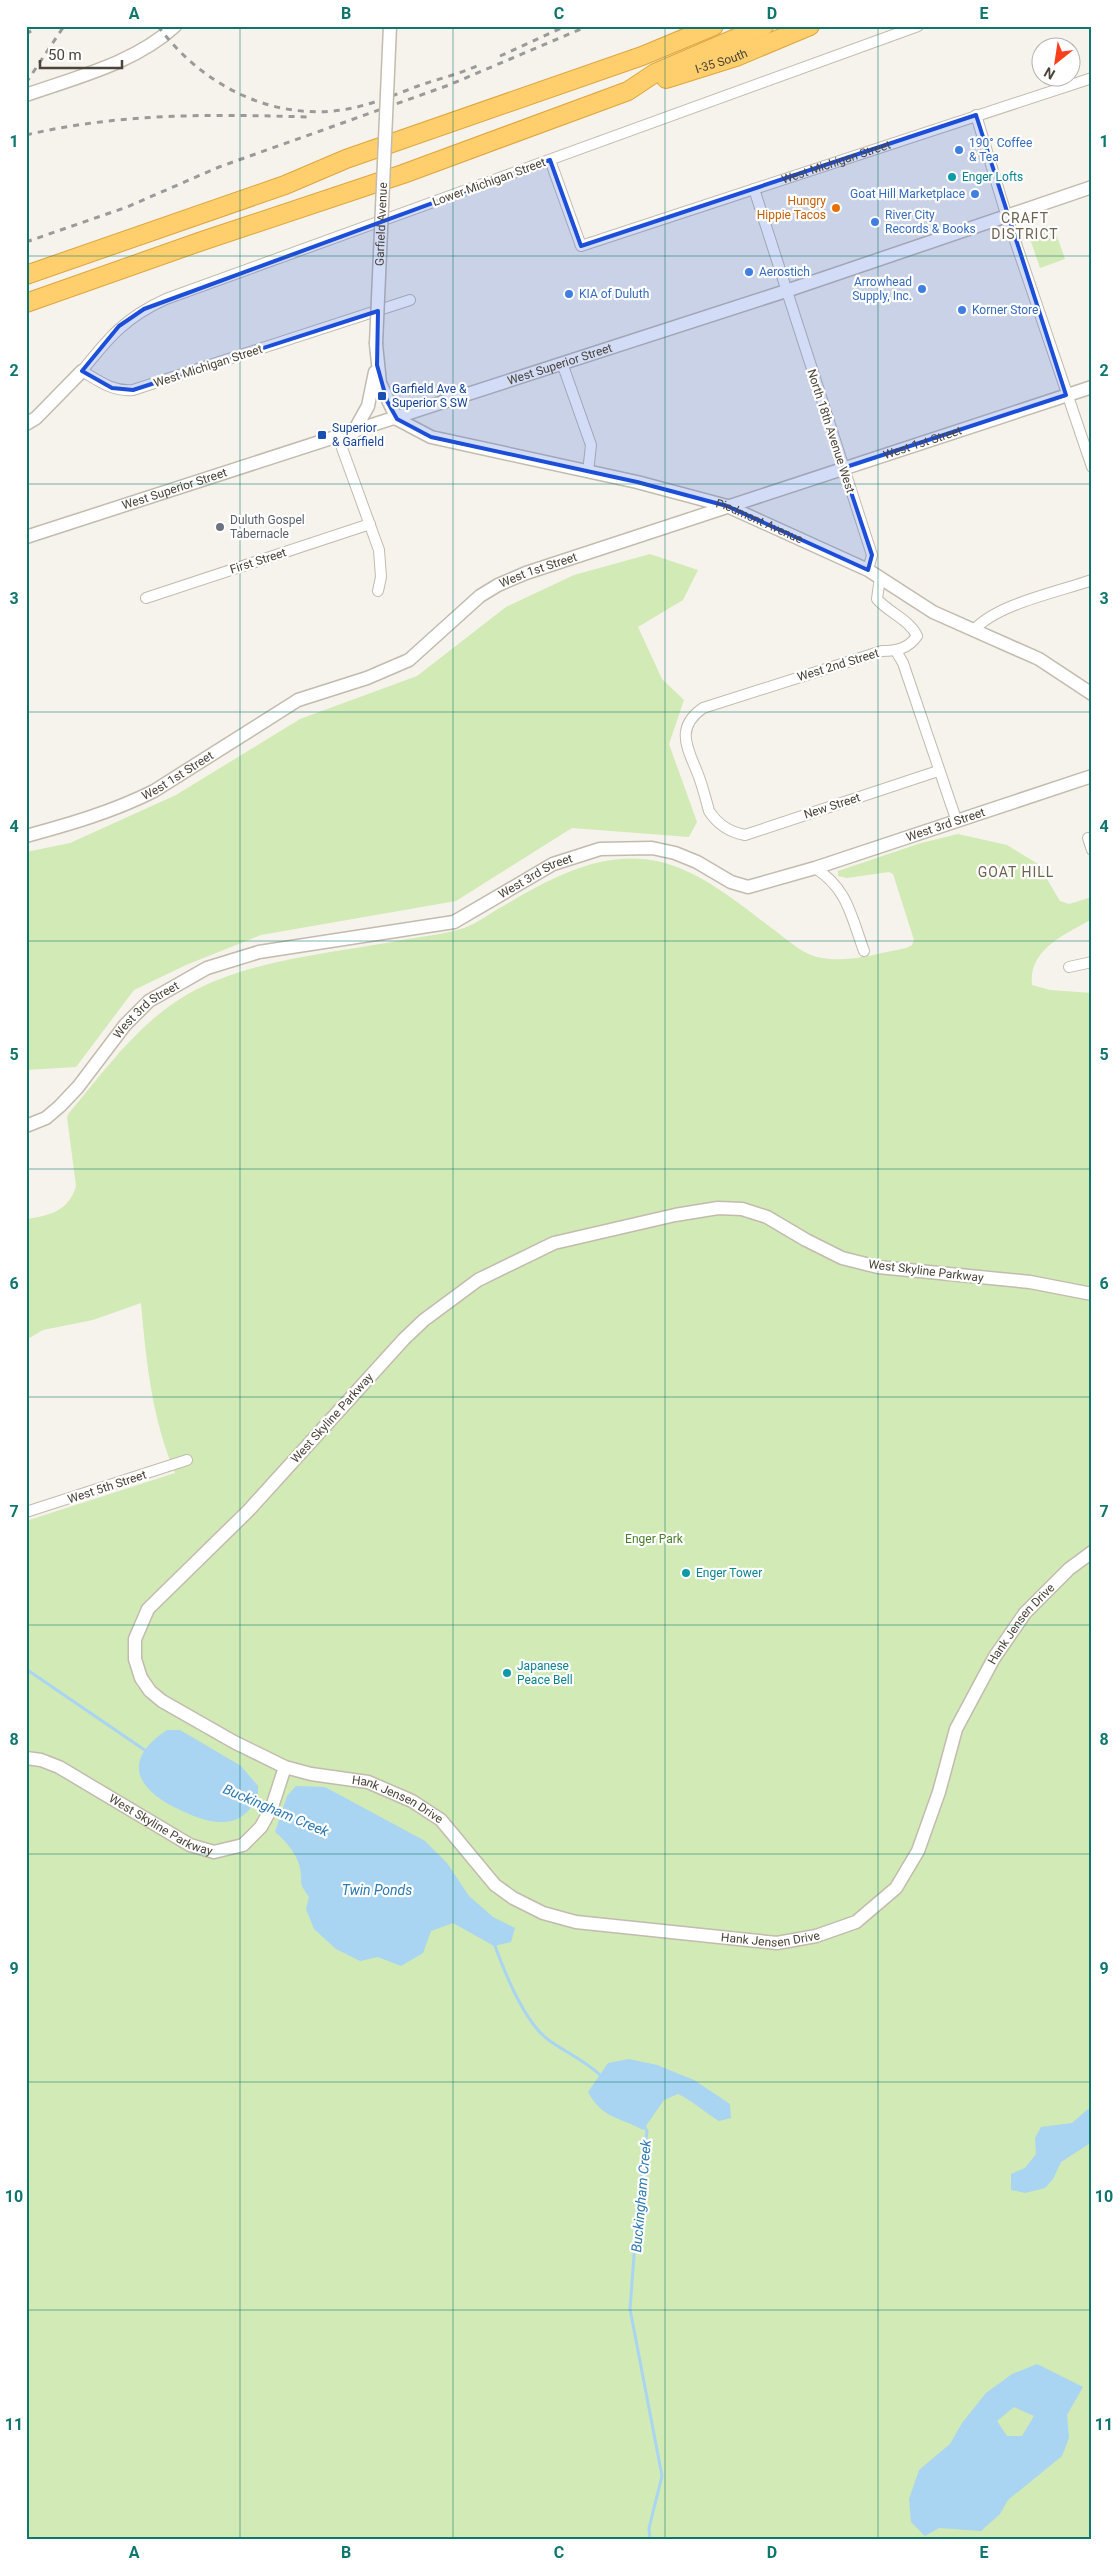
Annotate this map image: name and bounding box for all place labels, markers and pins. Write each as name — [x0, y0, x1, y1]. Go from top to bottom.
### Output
place label: 190° Coffee & Tea — [969, 136, 1032, 164]
marker: 190° Coffee & Tea — [953, 144, 965, 156]
place label: Enger Lofts — [962, 170, 1023, 184]
marker: Enger Lofts — [946, 171, 958, 183]
place label: Goat Hill Marketplace — [850, 187, 965, 201]
marker: Goat Hill Marketplace — [969, 188, 981, 200]
place label: Hungry Hippie Tacos — [757, 194, 826, 222]
marker: Hungry Hippie Tacos — [830, 202, 842, 214]
place label: River City Records & Books — [885, 208, 976, 236]
marker: River City Records & Books — [869, 216, 881, 228]
place label: Aerostich — [759, 265, 810, 279]
marker: Aerostich — [743, 266, 755, 278]
place label: Arrowhead Supply, Inc. — [852, 275, 912, 303]
marker: Arrowhead Supply, Inc. — [916, 283, 928, 295]
place label: KIA of Duluth — [579, 287, 649, 301]
marker: KIA of Duluth — [563, 288, 575, 300]
place label: Korner Store — [972, 303, 1038, 317]
marker: Korner Store — [956, 304, 968, 316]
place label: Garfield Ave & Superior S SW — [392, 382, 468, 410]
marker: Garfield Ave & Superior S SW — [376, 390, 388, 402]
place label: Superior & Garfield — [332, 421, 384, 449]
marker: Superior & Garfield — [316, 429, 328, 441]
place label: Duluth Gospel Tabernacle — [230, 513, 305, 541]
marker: Duluth Gospel Tabernacle — [214, 521, 226, 533]
place label: Enger Tower — [696, 1566, 762, 1580]
marker: Enger Tower — [680, 1567, 692, 1579]
place label: Japanese Peace Bell — [517, 1659, 573, 1687]
marker: Japanese Peace Bell — [501, 1667, 513, 1679]

